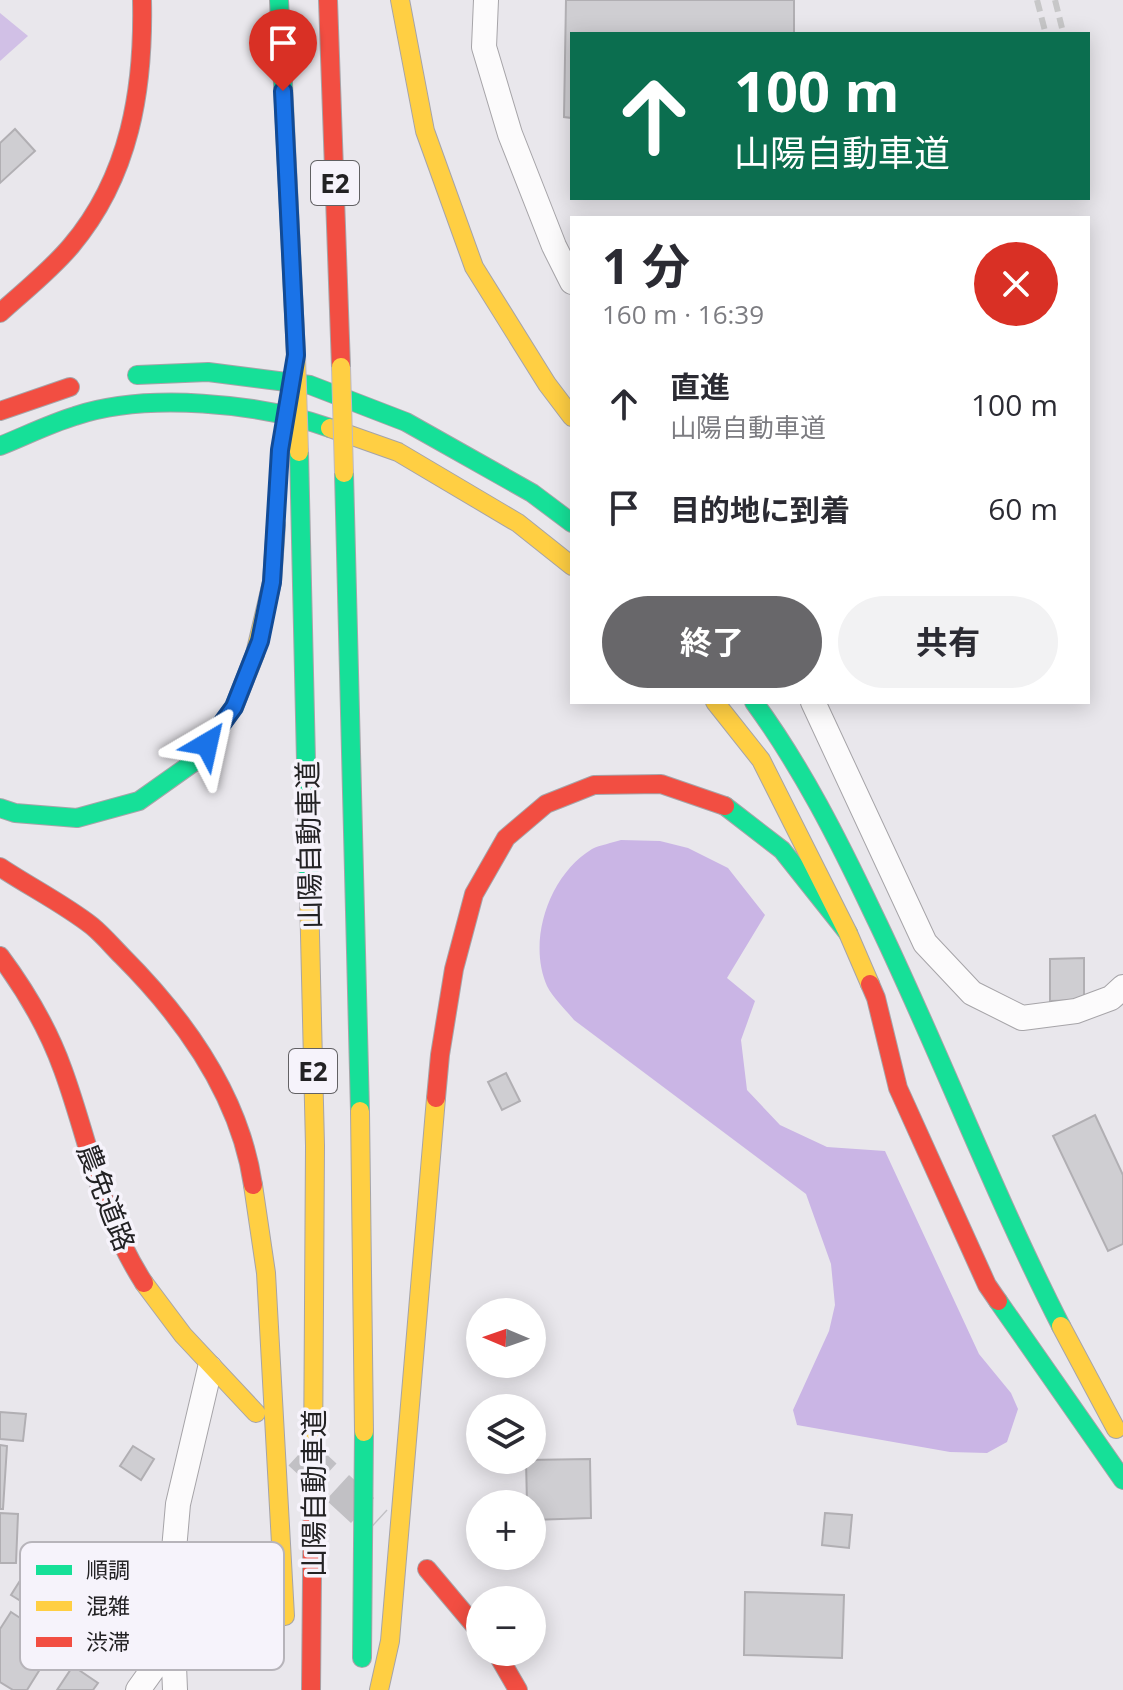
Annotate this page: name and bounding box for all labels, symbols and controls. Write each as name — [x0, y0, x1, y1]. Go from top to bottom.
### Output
pin — [249, 9, 317, 91]
icon: arrive — [261, 21, 305, 65]
text: 100 m — [734, 52, 900, 128]
icon: ahead — [602, 64, 706, 168]
text: 山陽自動車道 — [734, 128, 950, 177]
road number: E2 — [311, 161, 359, 205]
text: 1 分 — [602, 233, 690, 298]
button: close — [974, 242, 1058, 326]
text: 160 m · 16:39 — [602, 296, 764, 332]
text: 直進 — [670, 366, 730, 407]
icon: ahead — [602, 382, 646, 426]
text: 100 m — [971, 384, 1058, 425]
text: 山陽自動車道 — [670, 409, 826, 445]
icon: arrive — [602, 486, 646, 530]
text: 60 m — [988, 488, 1058, 529]
text: 目的地に到着 — [670, 489, 850, 530]
button: 終了 — [602, 596, 822, 688]
button: 共有 — [838, 596, 1058, 688]
position arrow — [165, 702, 249, 786]
street label: 山陽自動車道 — [288, 761, 328, 929]
road number: E2 — [289, 1049, 337, 1093]
street label: 農免道路 — [69, 1138, 145, 1256]
north arrow — [466, 1298, 546, 1378]
map controls — [466, 1298, 546, 1666]
button: layers — [466, 1394, 546, 1474]
street label: 山陽自動車道 — [294, 1409, 332, 1577]
button: + — [466, 1490, 546, 1570]
legend — [20, 1542, 284, 1670]
text: 順調 — [86, 1554, 130, 1584]
button: − — [466, 1586, 546, 1666]
text: 混雑 — [86, 1590, 130, 1620]
text: 渋滞 — [86, 1626, 130, 1656]

